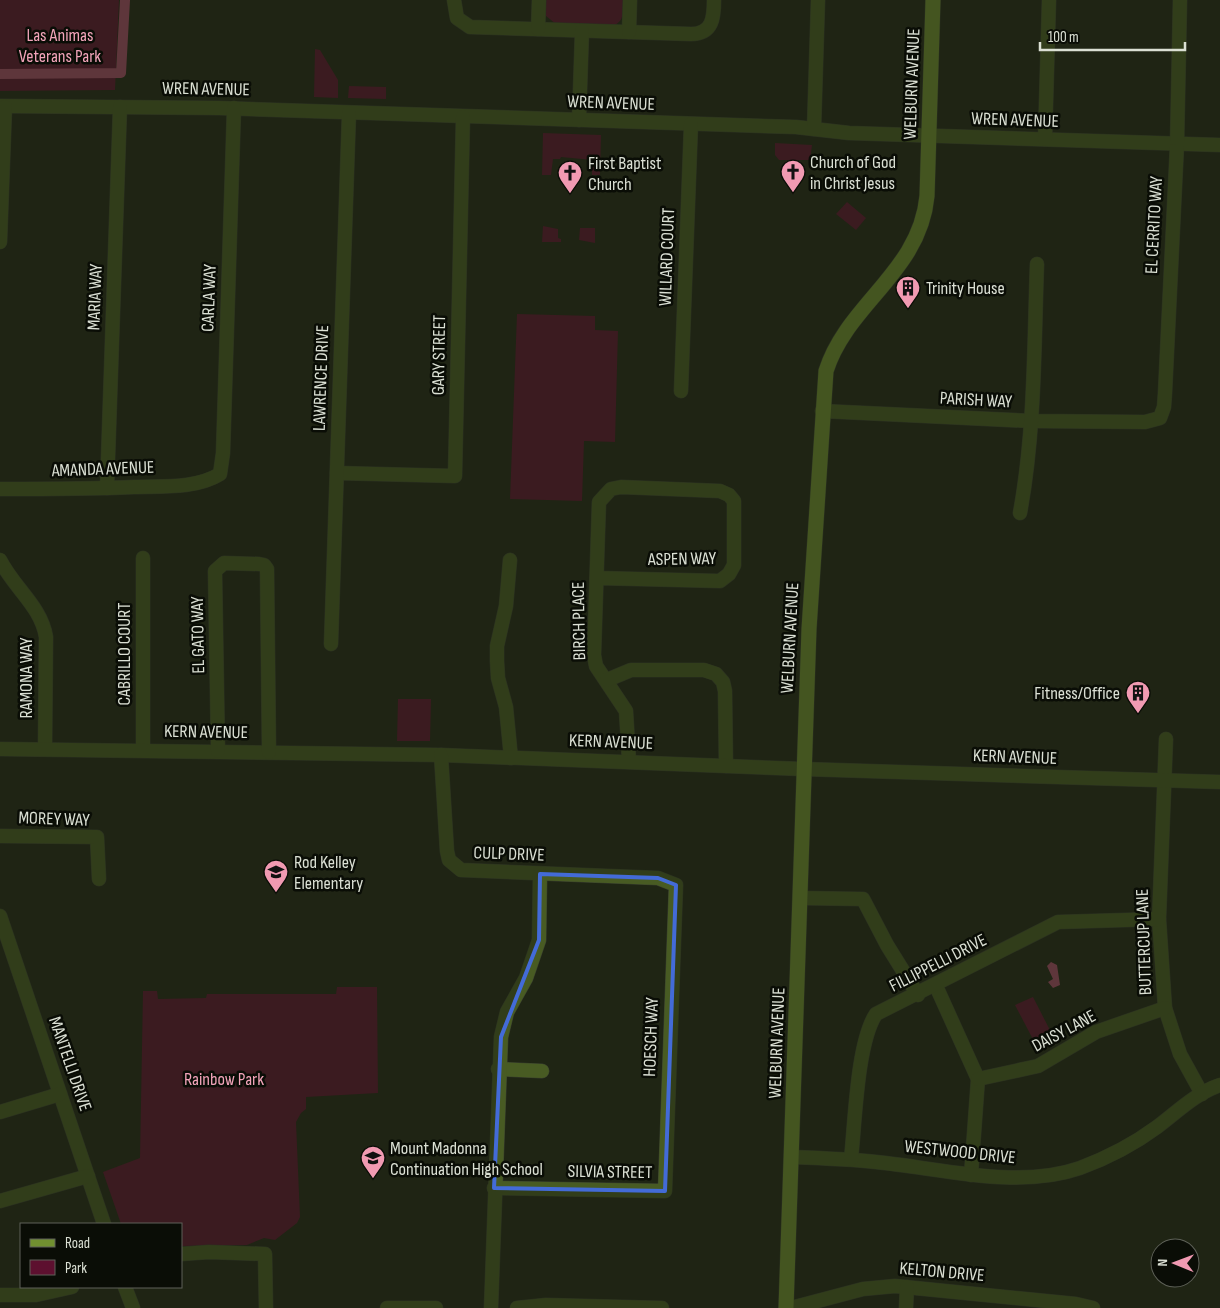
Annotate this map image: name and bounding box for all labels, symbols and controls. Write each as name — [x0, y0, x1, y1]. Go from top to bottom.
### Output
scale bar — [1040, 20, 1185, 52]
park label: Las Animas Veterans Park — [19, 25, 101, 67]
street label: WELBURN AVENUE — [900, 28, 924, 140]
text: 100 m — [1048, 28, 1079, 47]
street label: WREN AVENUE — [162, 78, 250, 100]
street label: WREN AVENUE — [567, 91, 655, 115]
street label: WREN AVENUE — [971, 108, 1059, 132]
place label: Church of God in Christ Jesus — [810, 152, 896, 194]
place label: First Baptist Church — [588, 153, 662, 195]
church icon: Church of God in Christ Jesus — [780, 159, 806, 193]
church icon: First Baptist Church — [557, 160, 583, 194]
street label: EL CERRITO WAY — [1141, 175, 1167, 274]
street label: WILLARD COURT — [655, 207, 679, 307]
street label: MARIA WAY — [83, 263, 107, 331]
street label: CARLA WAY — [197, 263, 221, 332]
building icon: Trinity House — [895, 275, 921, 309]
place label: Trinity House — [926, 278, 1005, 299]
street label: GARY STREET — [428, 315, 450, 395]
street label: LAWRENCE DRIVE — [309, 325, 333, 431]
street label: PARISH WAY — [939, 388, 1013, 412]
street label: AMANDA AVENUE — [50, 457, 155, 481]
street label: ASPEN WAY — [647, 548, 717, 570]
street label: BIRCH PLACE — [568, 581, 590, 661]
street label: WELBURN AVENUE — [777, 582, 803, 694]
street label: EL GATO WAY — [187, 596, 209, 674]
street label: CABRILLO COURT — [114, 603, 135, 705]
street label: RAMONA WAY — [16, 637, 37, 718]
building icon: Fitness/Office — [1125, 680, 1151, 714]
place label: Fitness/Office — [1034, 683, 1120, 704]
street label: KERN AVENUE — [164, 721, 248, 743]
street label: KERN AVENUE — [569, 730, 653, 754]
street label: KERN AVENUE — [973, 745, 1057, 769]
street label: MOREY WAY — [18, 807, 91, 831]
street label: CULP DRIVE — [473, 842, 545, 866]
place label: Rod Kelley Elementary — [294, 852, 363, 894]
school or university icon: Rod Kelley Elementary — [263, 859, 289, 893]
street label: BUTTERCUP LANE — [1132, 888, 1156, 996]
street label: FILLIPPELLI DRIVE — [886, 929, 990, 997]
street label: WELBURN AVENUE — [765, 987, 789, 1099]
street label: HOESCH WAY — [639, 996, 663, 1077]
street label: DAISY LANE — [1029, 1006, 1099, 1056]
street label: MANTELLI DRIVE — [44, 1014, 96, 1114]
park label: Rainbow Park — [184, 1069, 264, 1090]
street label: WESTWOOD DRIVE — [903, 1136, 1017, 1168]
place label: Mount Madonna Continuation High School — [390, 1138, 543, 1180]
school or university icon: Mount Madonna Continuation High School — [360, 1145, 386, 1179]
street label: SILVIA STREET — [567, 1161, 653, 1183]
legend — [20, 1223, 182, 1288]
text: Road — [65, 1234, 90, 1253]
north arrow — [1150, 1238, 1200, 1288]
street label: KELTON DRIVE — [899, 1258, 985, 1286]
text: Park — [65, 1259, 87, 1278]
text: N — [1154, 1259, 1171, 1267]

